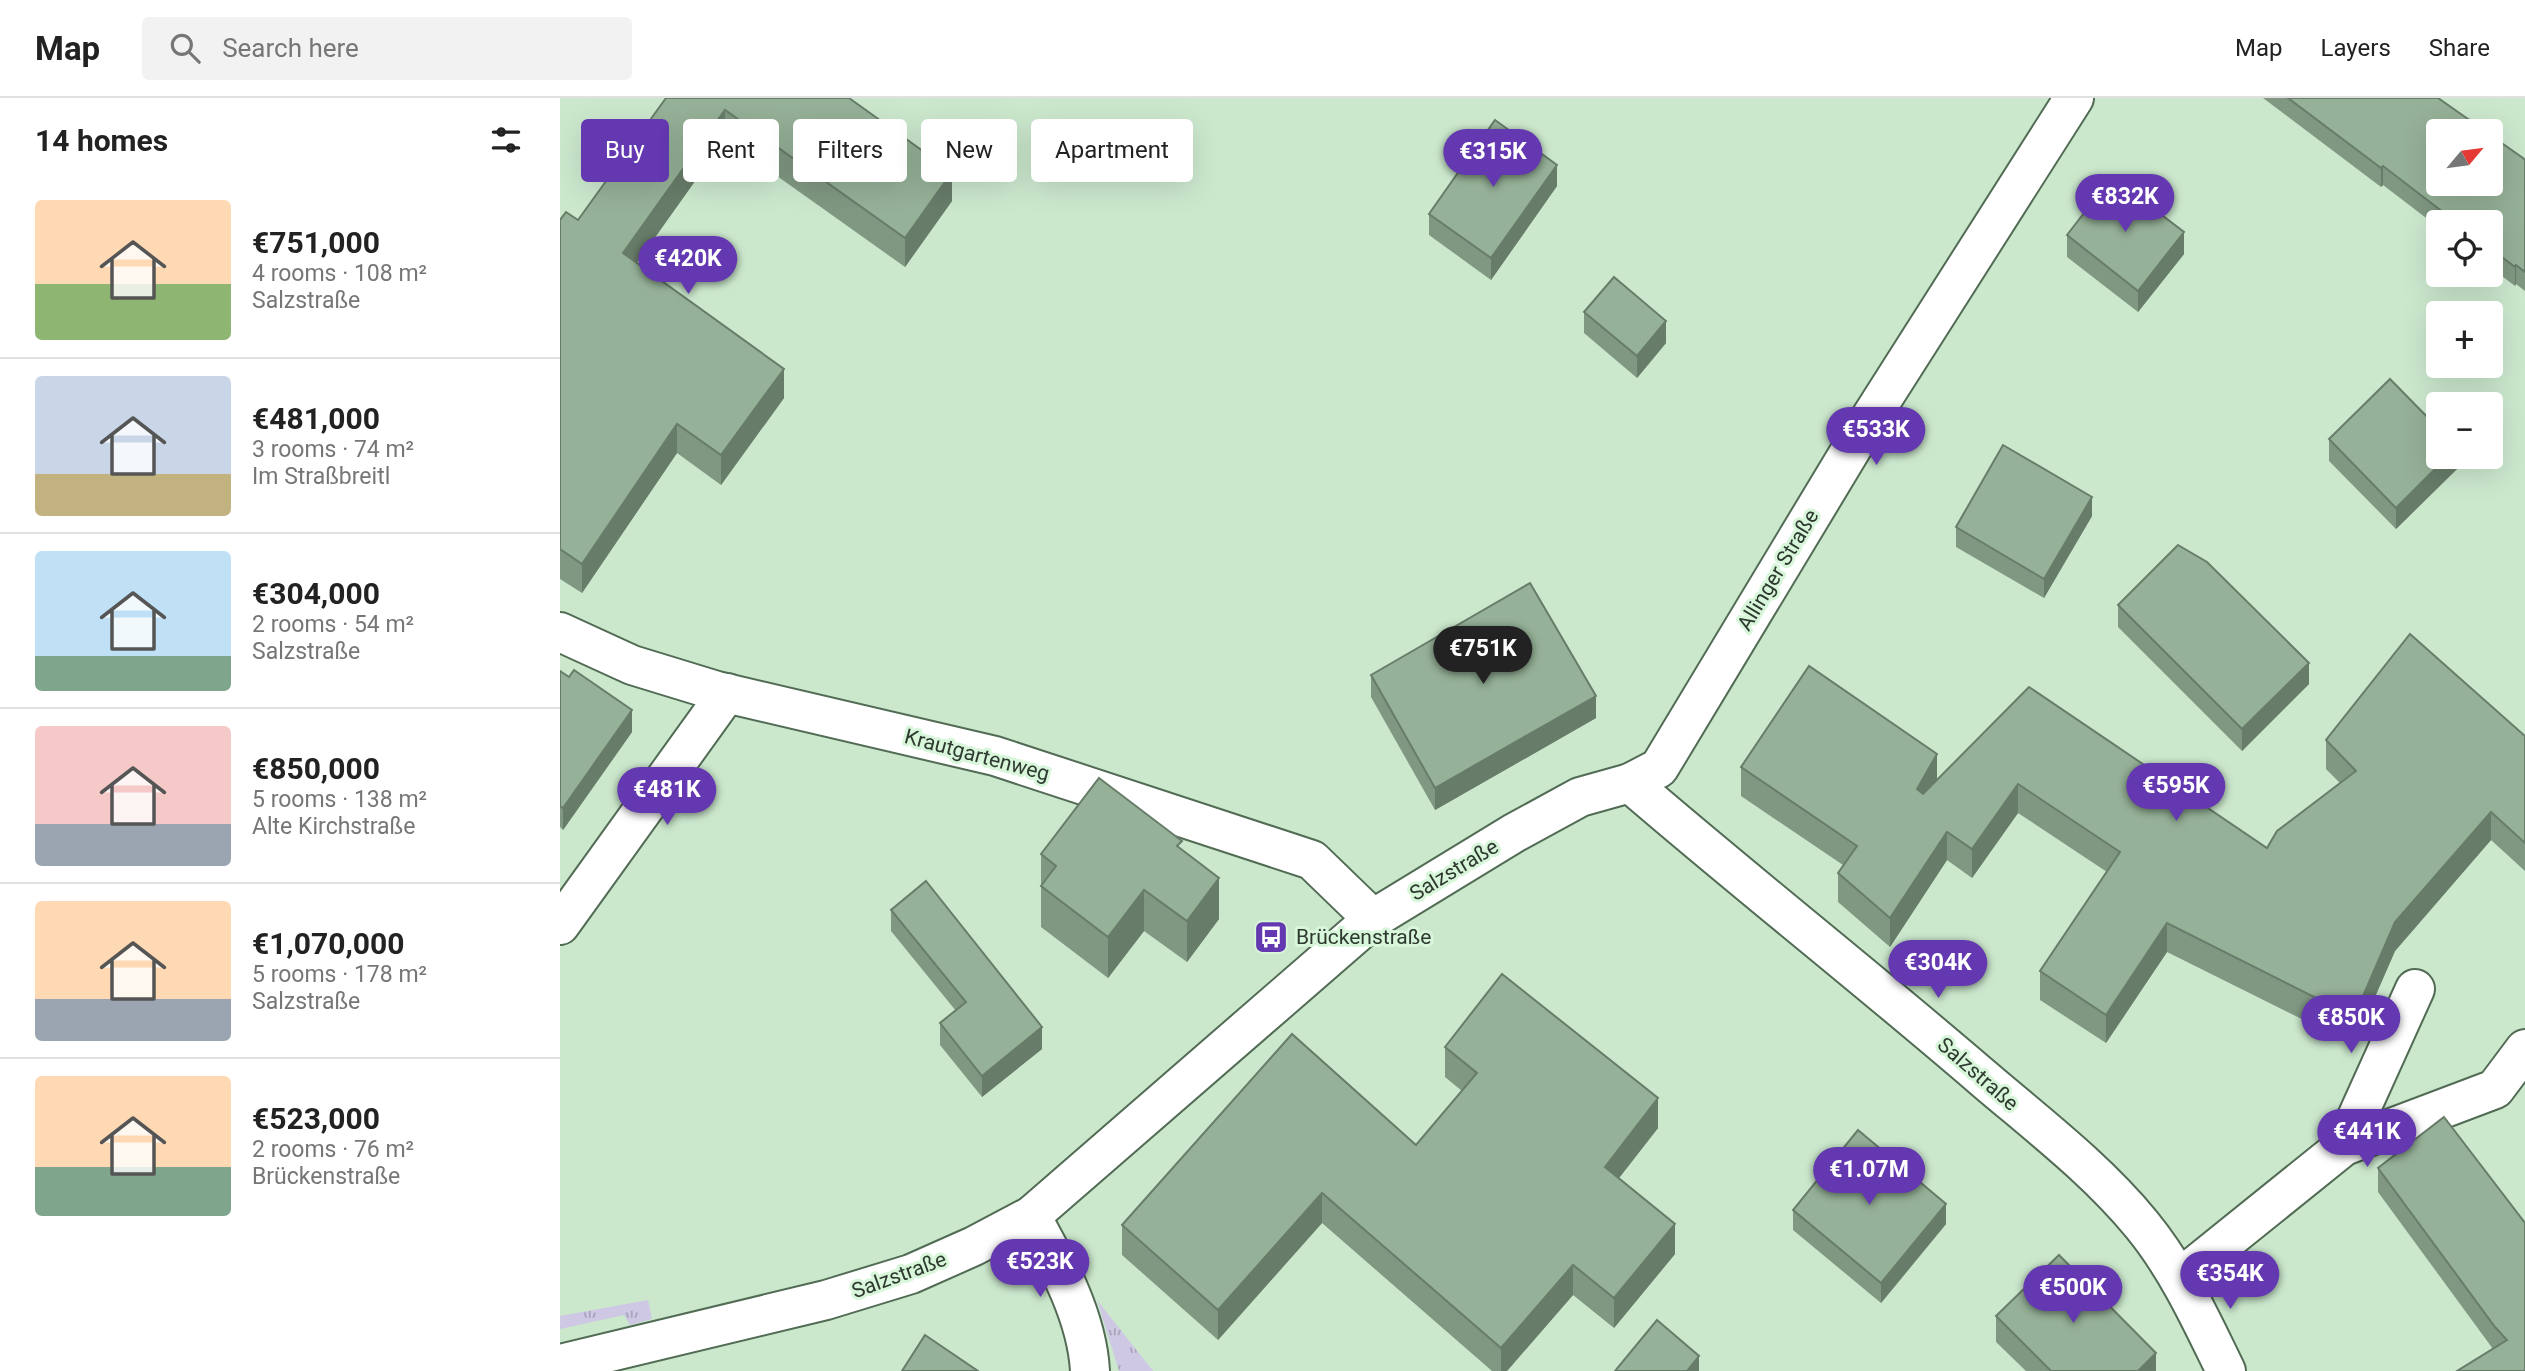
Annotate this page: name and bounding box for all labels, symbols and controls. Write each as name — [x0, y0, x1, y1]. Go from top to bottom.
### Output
search box — [142, 17, 632, 80]
text: Map — [35, 29, 100, 68]
icon: search — [166, 29, 204, 67]
text: Search here — [222, 33, 359, 63]
text: Map — [2235, 34, 2283, 62]
text: Layers — [2321, 34, 2391, 62]
text: Share — [2429, 34, 2490, 62]
chip: Buy — [581, 119, 669, 182]
chip: Rent — [683, 119, 779, 182]
chip: Filters — [793, 119, 907, 182]
chip: New — [921, 119, 1017, 182]
chip: Apartment — [1031, 119, 1193, 182]
north arrow — [2426, 119, 2502, 196]
map controls — [2426, 119, 2503, 469]
icon: filters — [487, 121, 525, 159]
text: 14 homes — [35, 123, 168, 158]
pin: €315K — [1444, 130, 1542, 189]
text: €315K — [1459, 138, 1527, 165]
pin: €832K — [2076, 174, 2174, 234]
text: €832K — [2091, 183, 2159, 210]
button: locate — [2426, 210, 2503, 287]
text: €751,000 — [252, 225, 380, 260]
icon: home — [91, 228, 175, 312]
pin: €420K — [639, 236, 737, 296]
text: €420K — [654, 245, 722, 272]
text: 4 rooms · 108 m² — [252, 260, 427, 287]
text: Salzstraße — [252, 287, 360, 314]
button: + — [2426, 301, 2503, 378]
button: − — [2426, 392, 2503, 469]
text: €481,000 — [252, 401, 380, 436]
icon: home — [91, 404, 175, 488]
pin: €533K — [1827, 408, 1925, 467]
text: €533K — [1842, 416, 1910, 443]
text: 3 rooms · 74 m² — [252, 436, 414, 463]
text: Im Straßbreitl — [252, 463, 390, 490]
street label: Allinger Straße — [1732, 505, 1824, 635]
text: €304,000 — [252, 576, 380, 611]
icon: home — [91, 579, 175, 663]
text: 2 rooms · 54 m² — [252, 611, 414, 638]
pin: €751K — [1434, 626, 1532, 686]
text: €751K — [1449, 635, 1517, 662]
text: Salzstraße — [252, 638, 360, 665]
street label: Krautgartenweg — [902, 724, 1052, 786]
text: €850,000 — [252, 751, 380, 786]
icon: home — [91, 754, 175, 838]
pin: €595K — [2127, 764, 2225, 823]
pin: €481K — [618, 768, 716, 827]
text: €595K — [2142, 772, 2210, 799]
text: €481K — [633, 776, 701, 803]
text: 5 rooms · 138 m² — [252, 786, 427, 813]
text: Alte Kirchstraße — [252, 813, 415, 840]
street label: Salzstraße — [1405, 834, 1503, 906]
bus stop icon: Brückenstraße — [1252, 918, 1290, 956]
place label: Brückenstraße — [1296, 925, 1431, 949]
text: €1,070,000 — [252, 926, 404, 961]
icon: home — [91, 929, 175, 1013]
pin: €304K — [1889, 940, 1987, 1000]
text: €304K — [1904, 949, 1972, 976]
text: 5 rooms · 178 m² — [252, 961, 427, 988]
text: Salzstraße — [252, 988, 360, 1015]
pin: €850K — [2302, 996, 2400, 1055]
text: €850K — [2317, 1004, 2385, 1031]
street label: Salzstraße — [1933, 1033, 2023, 1115]
text: €523,000 — [252, 1101, 380, 1136]
icon: home — [91, 1104, 175, 1188]
pin: €441K — [2318, 1110, 2416, 1169]
text: €441K — [2333, 1118, 2401, 1145]
text: 2 rooms · 76 m² — [252, 1136, 414, 1163]
pin: €1.07M — [1812, 1148, 1926, 1207]
text: €1.07M — [1829, 1156, 1909, 1183]
text: Brückenstraße — [252, 1163, 400, 1190]
pin: €523K — [991, 1240, 1089, 1299]
street label: Salzstraße — [848, 1247, 950, 1303]
text: €523K — [1006, 1248, 1074, 1275]
pin: €354K — [2181, 1252, 2279, 1311]
text: €354K — [2196, 1260, 2264, 1287]
pin: €500K — [2024, 1266, 2122, 1325]
text: €500K — [2039, 1274, 2107, 1301]

